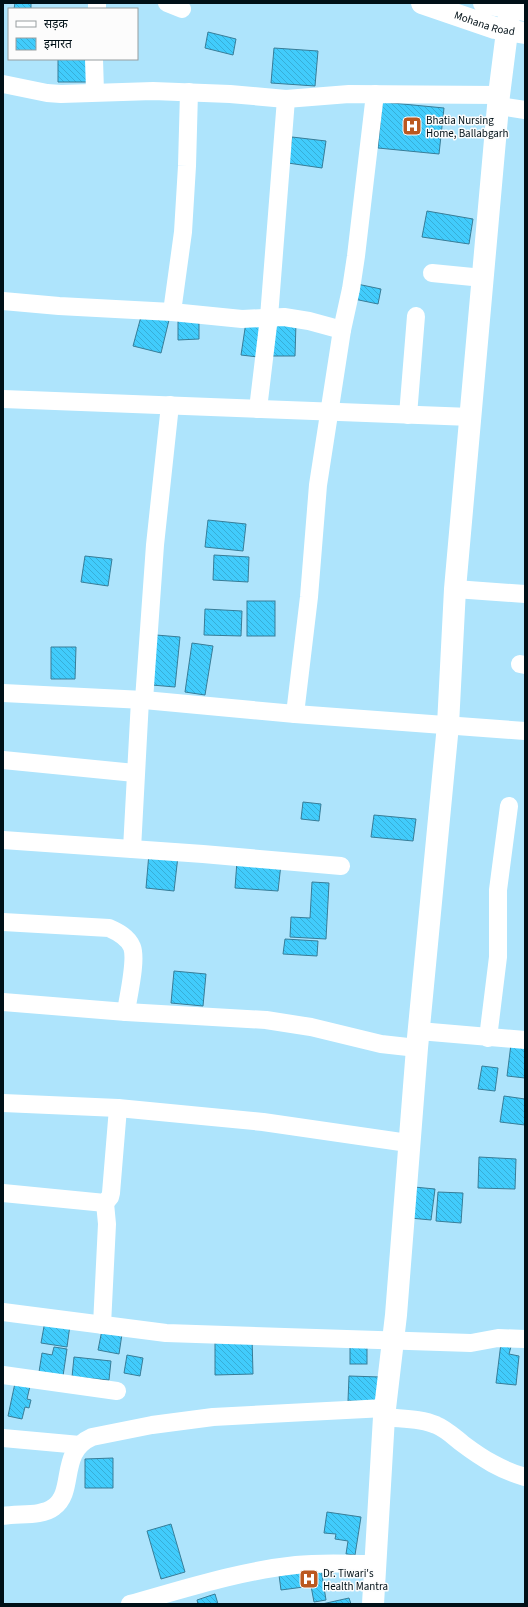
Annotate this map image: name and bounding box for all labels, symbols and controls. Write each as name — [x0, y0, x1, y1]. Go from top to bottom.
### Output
legend — [8, 8, 138, 60]
street label: Mohana Road — [452, 8, 516, 39]
text: सड़क — [44, 16, 69, 33]
text: इमारत — [44, 36, 73, 53]
place label: Bhatia Nursing Home, Ballabgarh — [426, 113, 509, 141]
hospital icon: Bhatia Nursing Home, Ballabgarh — [401, 115, 423, 137]
place label: Dr. Tiwari's Health Mantra — [323, 1566, 388, 1594]
hospital icon: Dr. Tiwari's Health Mantra — [298, 1568, 320, 1590]

